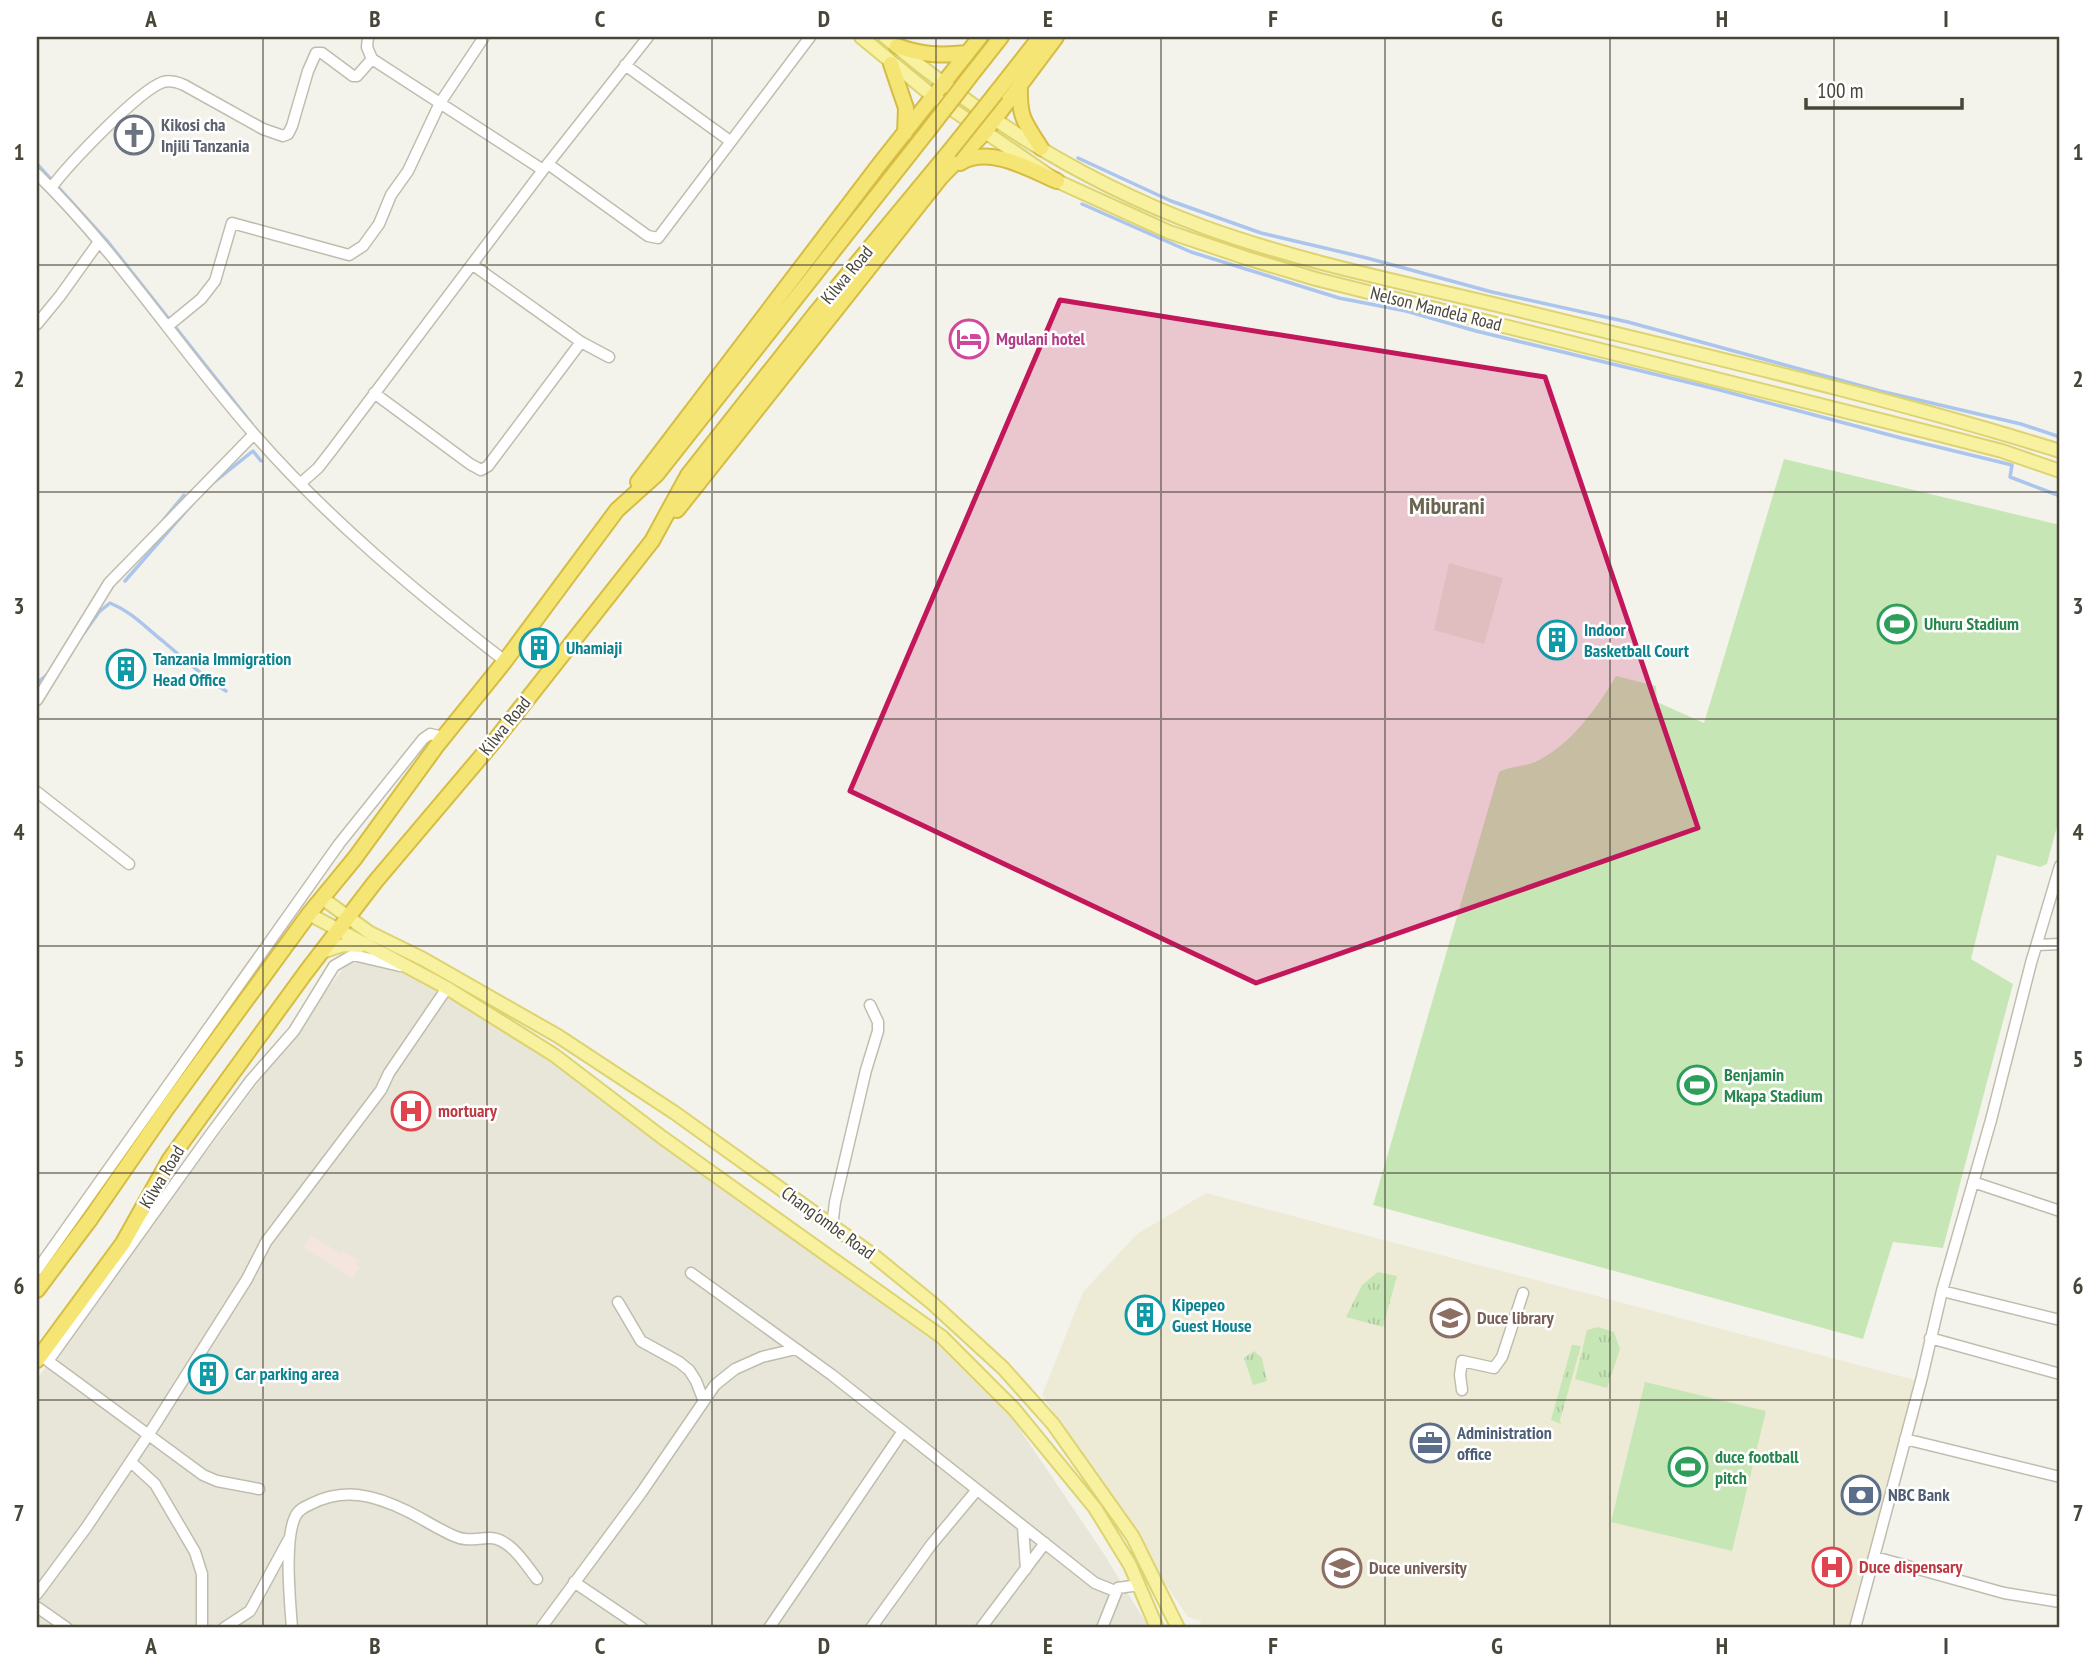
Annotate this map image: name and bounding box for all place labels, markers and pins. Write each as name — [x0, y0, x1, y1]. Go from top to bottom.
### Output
place label: Kikosi cha Injili Tanzania — [161, 113, 249, 157]
church icon: Kikosi cha Injili Tanzania — [113, 114, 155, 156]
hotel icon: Mgulani hotel — [948, 318, 990, 360]
place label: Mgulani hotel — [996, 327, 1086, 350]
sports icon: Uhuru Stadium — [1876, 603, 1918, 645]
place label: Uhuru Stadium — [1924, 612, 2019, 635]
place label: Indoor Basketball Court — [1584, 618, 1690, 662]
building icon: Indoor Basketball Court — [1536, 619, 1578, 661]
building icon: Uhamiaji — [518, 627, 560, 669]
place label: Uhamiaji — [566, 636, 622, 659]
place label: Tanzania Immigration Head Office — [153, 647, 291, 691]
building icon: Tanzania Immigration Head Office — [105, 648, 147, 690]
place label: Benjamin Mkapa Stadium — [1724, 1063, 1823, 1107]
sports icon: Benjamin Mkapa Stadium — [1676, 1064, 1718, 1106]
hospital icon: mortuary — [390, 1090, 432, 1132]
place label: mortuary — [438, 1099, 498, 1122]
place label: Kipepeo Guest House — [1172, 1293, 1252, 1337]
building icon: Kipepeo Guest House — [1124, 1294, 1166, 1336]
school or university icon: Duce library — [1429, 1297, 1471, 1339]
place label: Duce library — [1477, 1306, 1554, 1329]
building icon: Car parking area — [187, 1353, 229, 1395]
place label: Car parking area — [235, 1362, 339, 1385]
place label: Administration office — [1456, 1421, 1552, 1465]
office icon: Administration office — [1409, 1422, 1451, 1464]
place label: duce football pitch — [1715, 1445, 1799, 1489]
sports icon: duce football pitch — [1667, 1446, 1709, 1488]
bank icon: NBC Bank — [1840, 1474, 1882, 1516]
place label: NBC Bank — [1888, 1483, 1950, 1506]
hospital icon: Duce dispensary — [1811, 1546, 1853, 1588]
school or university icon: Duce university — [1321, 1547, 1363, 1589]
place label: Duce dispensary — [1859, 1555, 1963, 1578]
place label: Duce university — [1369, 1556, 1468, 1579]

